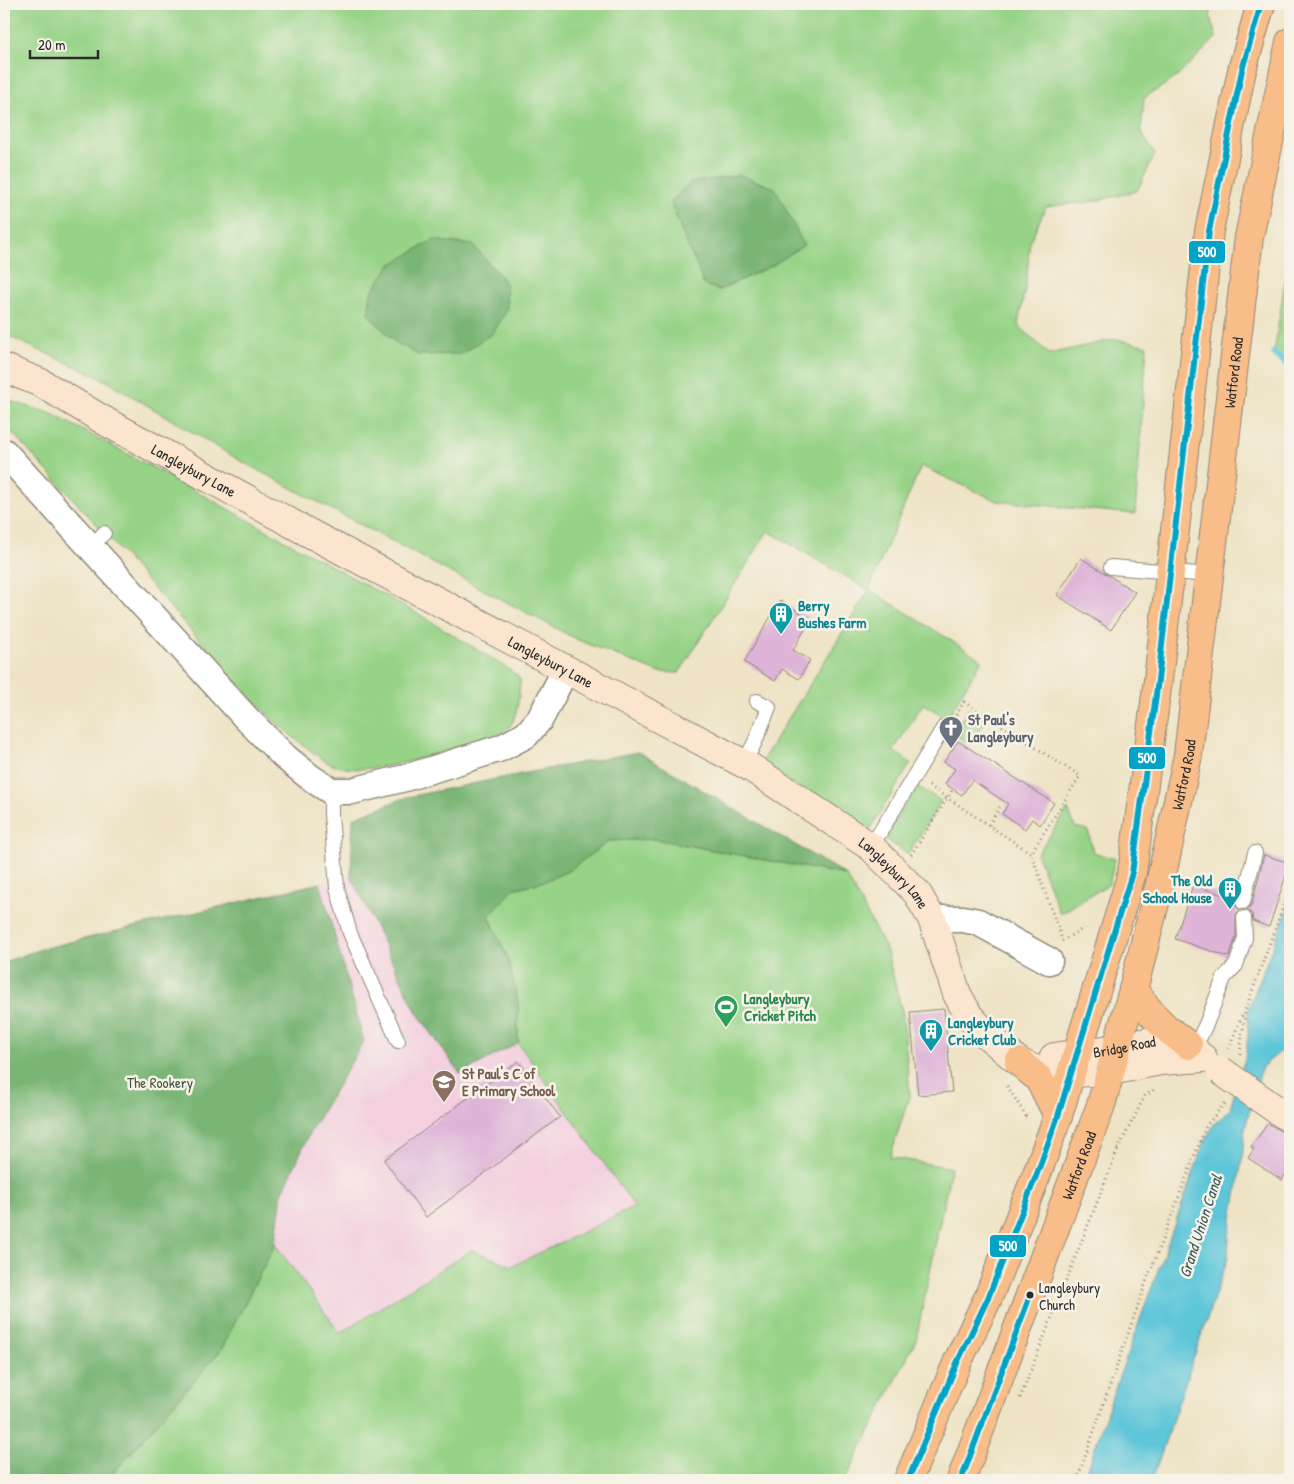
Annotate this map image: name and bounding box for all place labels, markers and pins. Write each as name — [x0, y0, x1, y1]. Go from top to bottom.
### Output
place label: Berry Bushes Farm — [798, 595, 866, 633]
building icon: Berry Bushes Farm — [768, 601, 794, 635]
place label: St Paul's Langleybury — [968, 709, 1034, 748]
church icon: St Paul's Langleybury — [938, 715, 964, 749]
place label: The Old School House — [1143, 870, 1212, 908]
building icon: The Old School House — [1217, 876, 1243, 910]
place label: Langleybury Cricket Pitch — [744, 988, 817, 1026]
sports icon: Langleybury Cricket Pitch — [713, 994, 739, 1028]
place label: Langleybury Cricket Club — [948, 1012, 1016, 1050]
building icon: Langleybury Cricket Club — [918, 1018, 944, 1052]
place label: St Paul's C of E Primary School — [462, 1063, 556, 1102]
school or university icon: St Paul's C of E Primary School — [431, 1069, 457, 1103]
place label: Langleybury Church — [1039, 1278, 1100, 1314]
marker: Langleybury Church — [1025, 1290, 1035, 1300]

